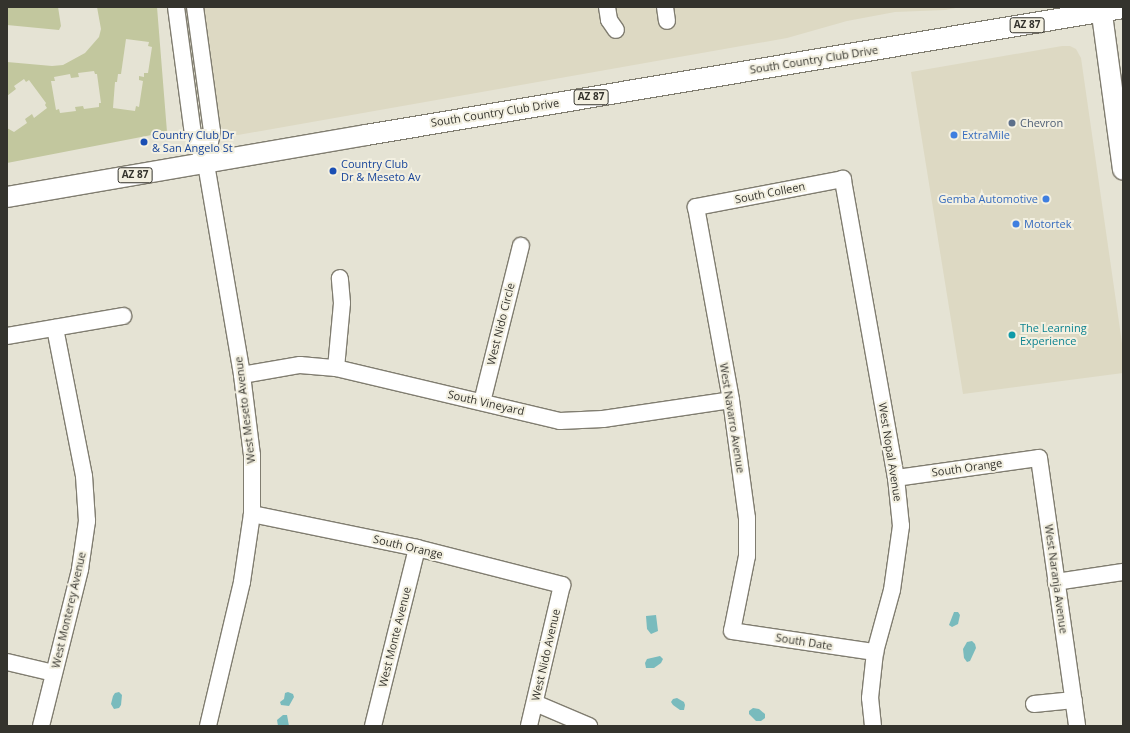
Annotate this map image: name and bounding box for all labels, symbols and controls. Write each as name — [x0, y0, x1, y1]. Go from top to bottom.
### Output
road number: AZ 87 — [1009, 17, 1045, 33]
street label: South Country Club Drive — [749, 43, 879, 77]
road number: AZ 87 — [573, 89, 609, 105]
street label: South Country Club Drive — [430, 96, 560, 130]
place label: Chevron — [1020, 116, 1063, 130]
marker: Chevron — [1007, 118, 1017, 128]
place label: ExtraMile — [962, 128, 1010, 142]
place label: Country Club Dr & San Angelo St — [152, 129, 234, 155]
marker: ExtraMile — [949, 130, 959, 140]
marker: Country Club Dr & San Angelo St — [139, 137, 149, 147]
place label: Country Club Dr & Meseto Av — [341, 158, 421, 184]
marker: Country Club Dr & Meseto Av — [328, 166, 338, 176]
road number: AZ 87 — [117, 167, 153, 183]
street label: South Colleen — [734, 180, 806, 206]
place label: Gemba Automotive — [939, 192, 1038, 206]
marker: Gemba Automotive — [1041, 194, 1051, 204]
place label: Motortek — [1024, 217, 1071, 231]
marker: Motortek — [1011, 219, 1021, 229]
street label: West Nido Circle — [484, 282, 518, 366]
place label: The Learning Experience — [1020, 322, 1087, 348]
marker: The Learning Experience — [1007, 330, 1017, 340]
street label: West Meseto Avenue — [232, 356, 258, 464]
street label: West Navarro Avenue — [717, 362, 747, 474]
street label: South Vineyard — [447, 388, 525, 418]
street label: West Nopal Avenue — [876, 402, 904, 502]
street label: South Orange — [931, 457, 1003, 479]
street label: West Naranja Avenue — [1042, 524, 1070, 634]
street label: South Orange — [372, 533, 444, 561]
street label: West Monterey Avenue — [49, 551, 89, 669]
street label: West Monte Avenue — [376, 586, 414, 688]
street label: West Nido Avenue — [529, 608, 563, 702]
street label: South Date — [775, 631, 833, 653]

